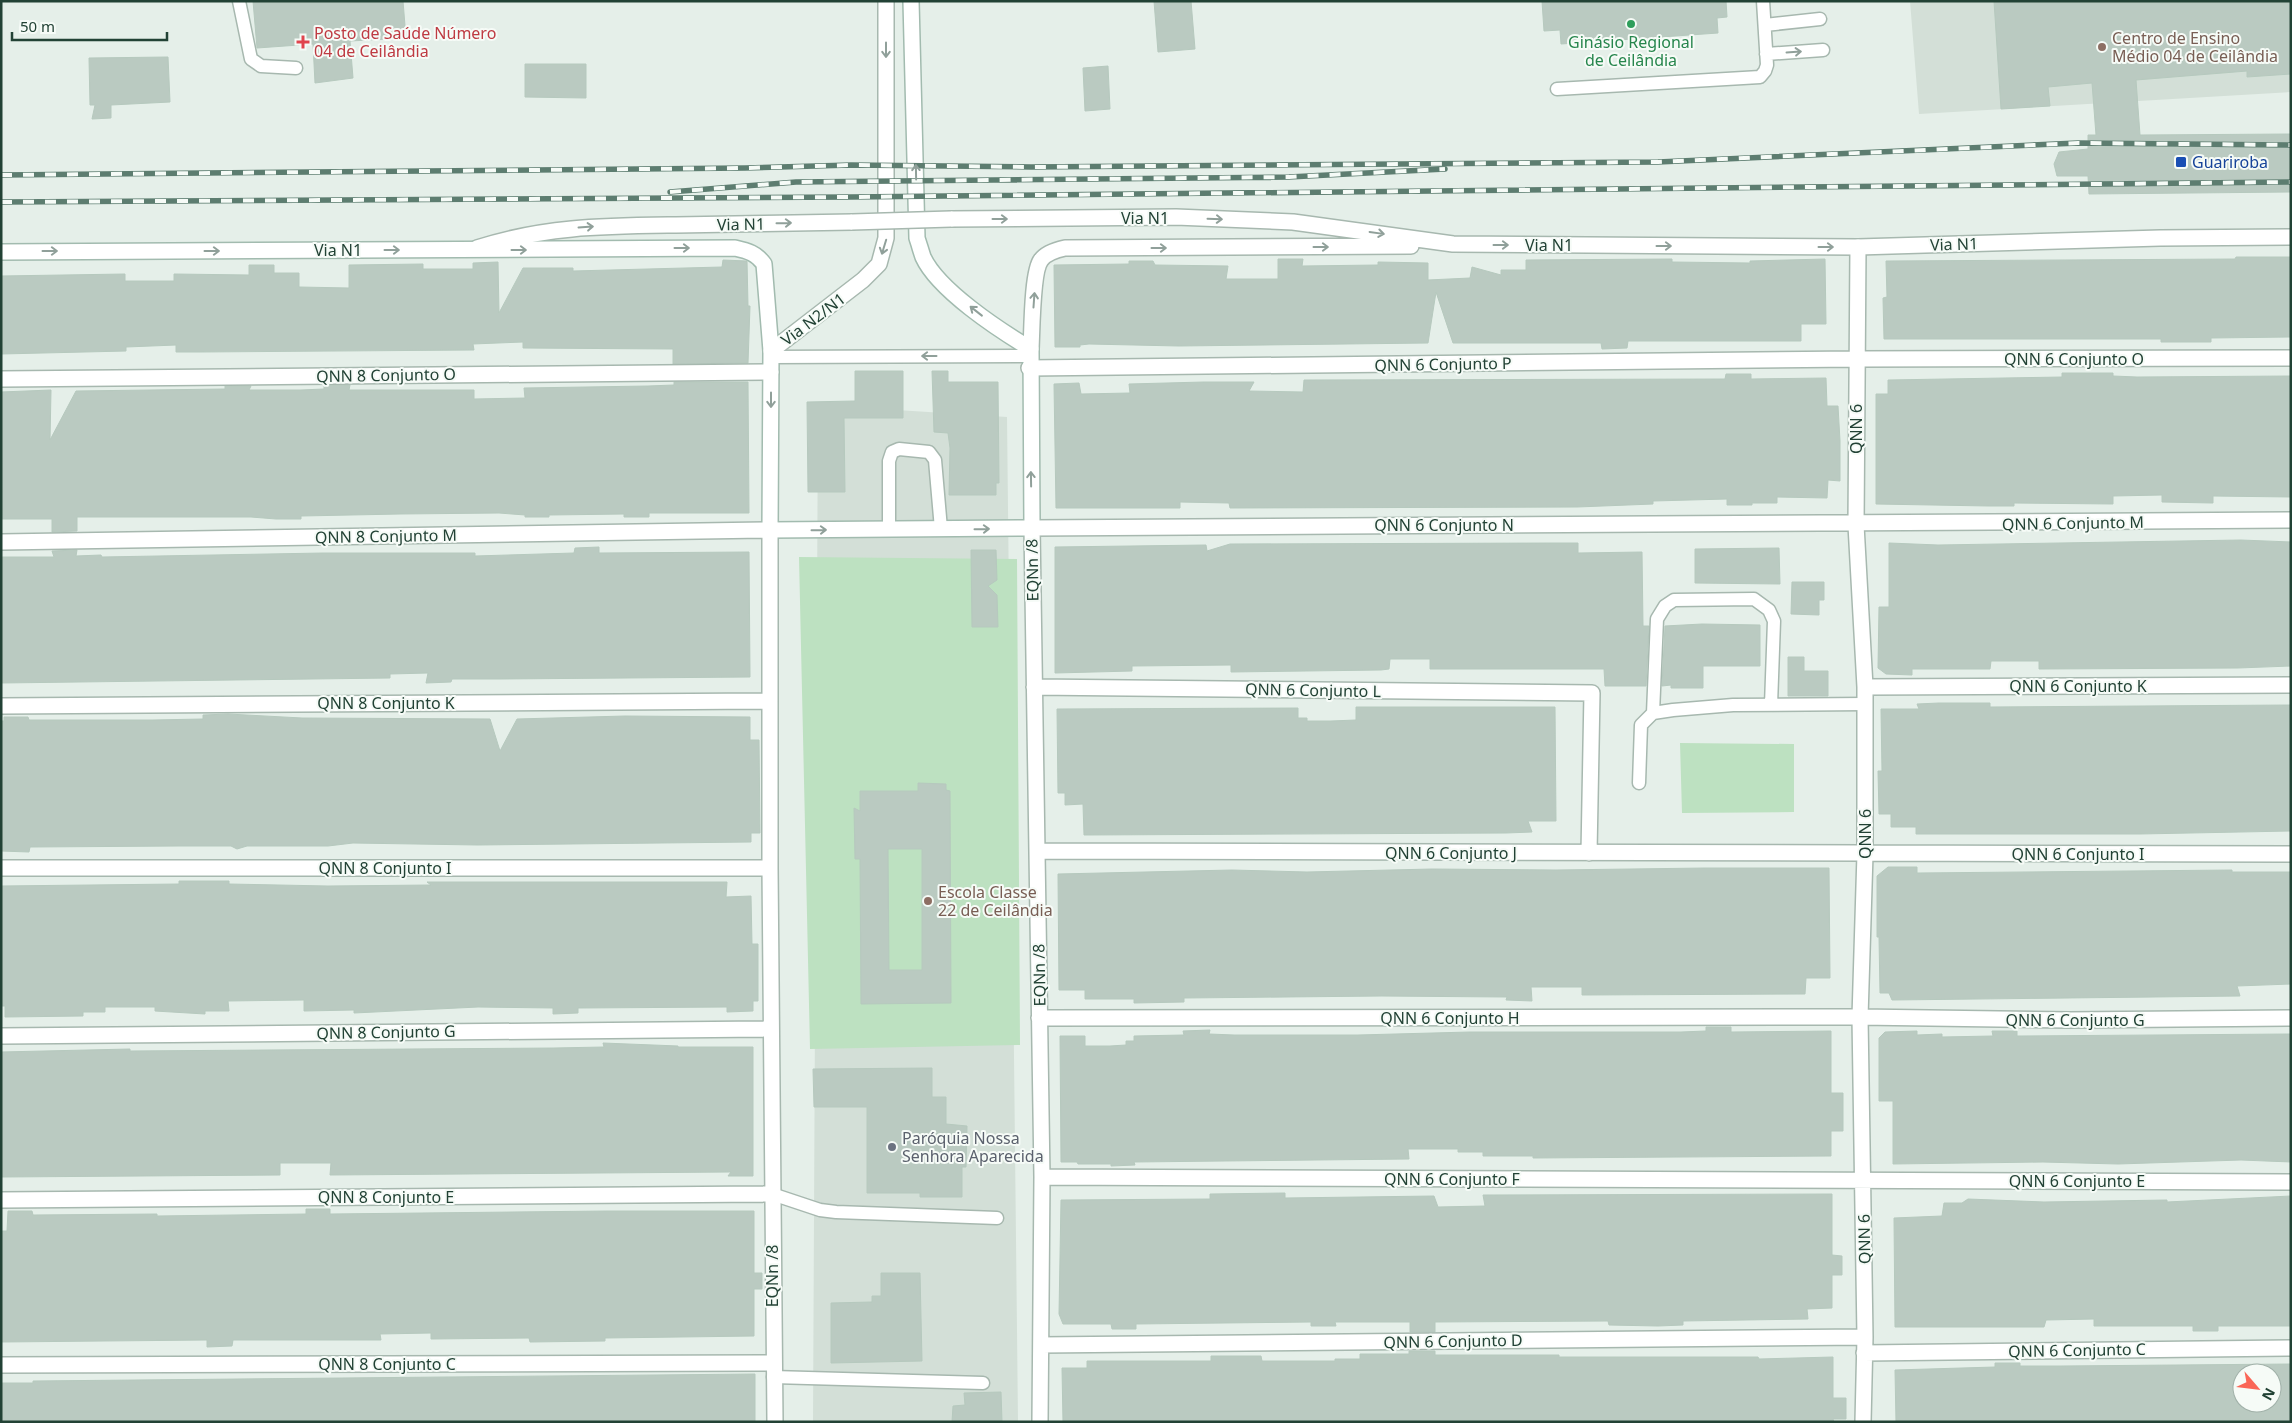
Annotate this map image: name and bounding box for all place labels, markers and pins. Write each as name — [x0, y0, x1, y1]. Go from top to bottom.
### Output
marker: Ginásio Regional de Ceilândia — [1625, 18, 1637, 30]
place label: Posto de Saúde Número 04 de Ceilândia — [314, 22, 496, 62]
place label: Centro de Ensino Médio 04 de Ceilândia — [2112, 27, 2278, 67]
place label: Ginásio Regional de Ceilândia — [1568, 31, 1694, 71]
marker: Posto de Saúde Número 04 de Ceilândia — [296, 35, 310, 49]
marker: Centro de Ensino Médio 04 de Ceilândia — [2096, 41, 2108, 53]
place label: Guariroba — [2192, 151, 2268, 173]
marker: Guariroba — [2174, 155, 2188, 169]
place label: Escola Classe 22 de Ceilândia — [938, 881, 1053, 921]
marker: Escola Classe 22 de Ceilândia — [922, 895, 934, 907]
place label: Paróquia Nossa Senhora Aparecida — [902, 1127, 1044, 1167]
marker: Paróquia Nossa Senhora Aparecida — [886, 1141, 898, 1153]

